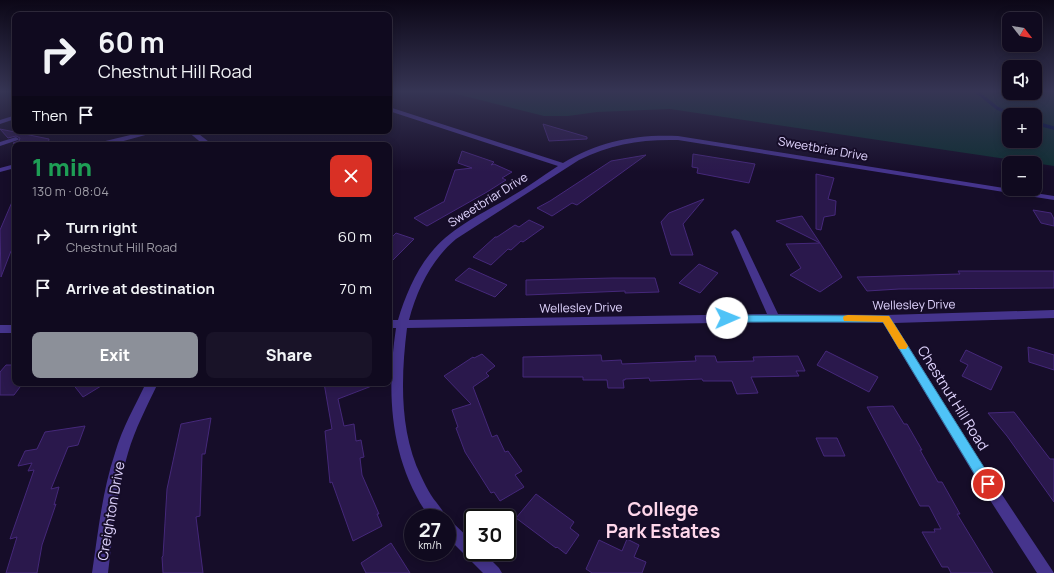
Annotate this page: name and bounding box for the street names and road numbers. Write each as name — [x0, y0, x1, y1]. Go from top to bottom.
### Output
street label: Sweetbriar Drive — [777, 132, 869, 165]
street label: Sweetbriar Drive — [445, 168, 531, 231]
street label: Wellesley Drive — [872, 295, 956, 314]
street label: Wellesley Drive — [539, 298, 623, 317]
street label: Chestnut Hill Road — [914, 342, 993, 454]
street label: Creighton Drive — [92, 460, 129, 562]

